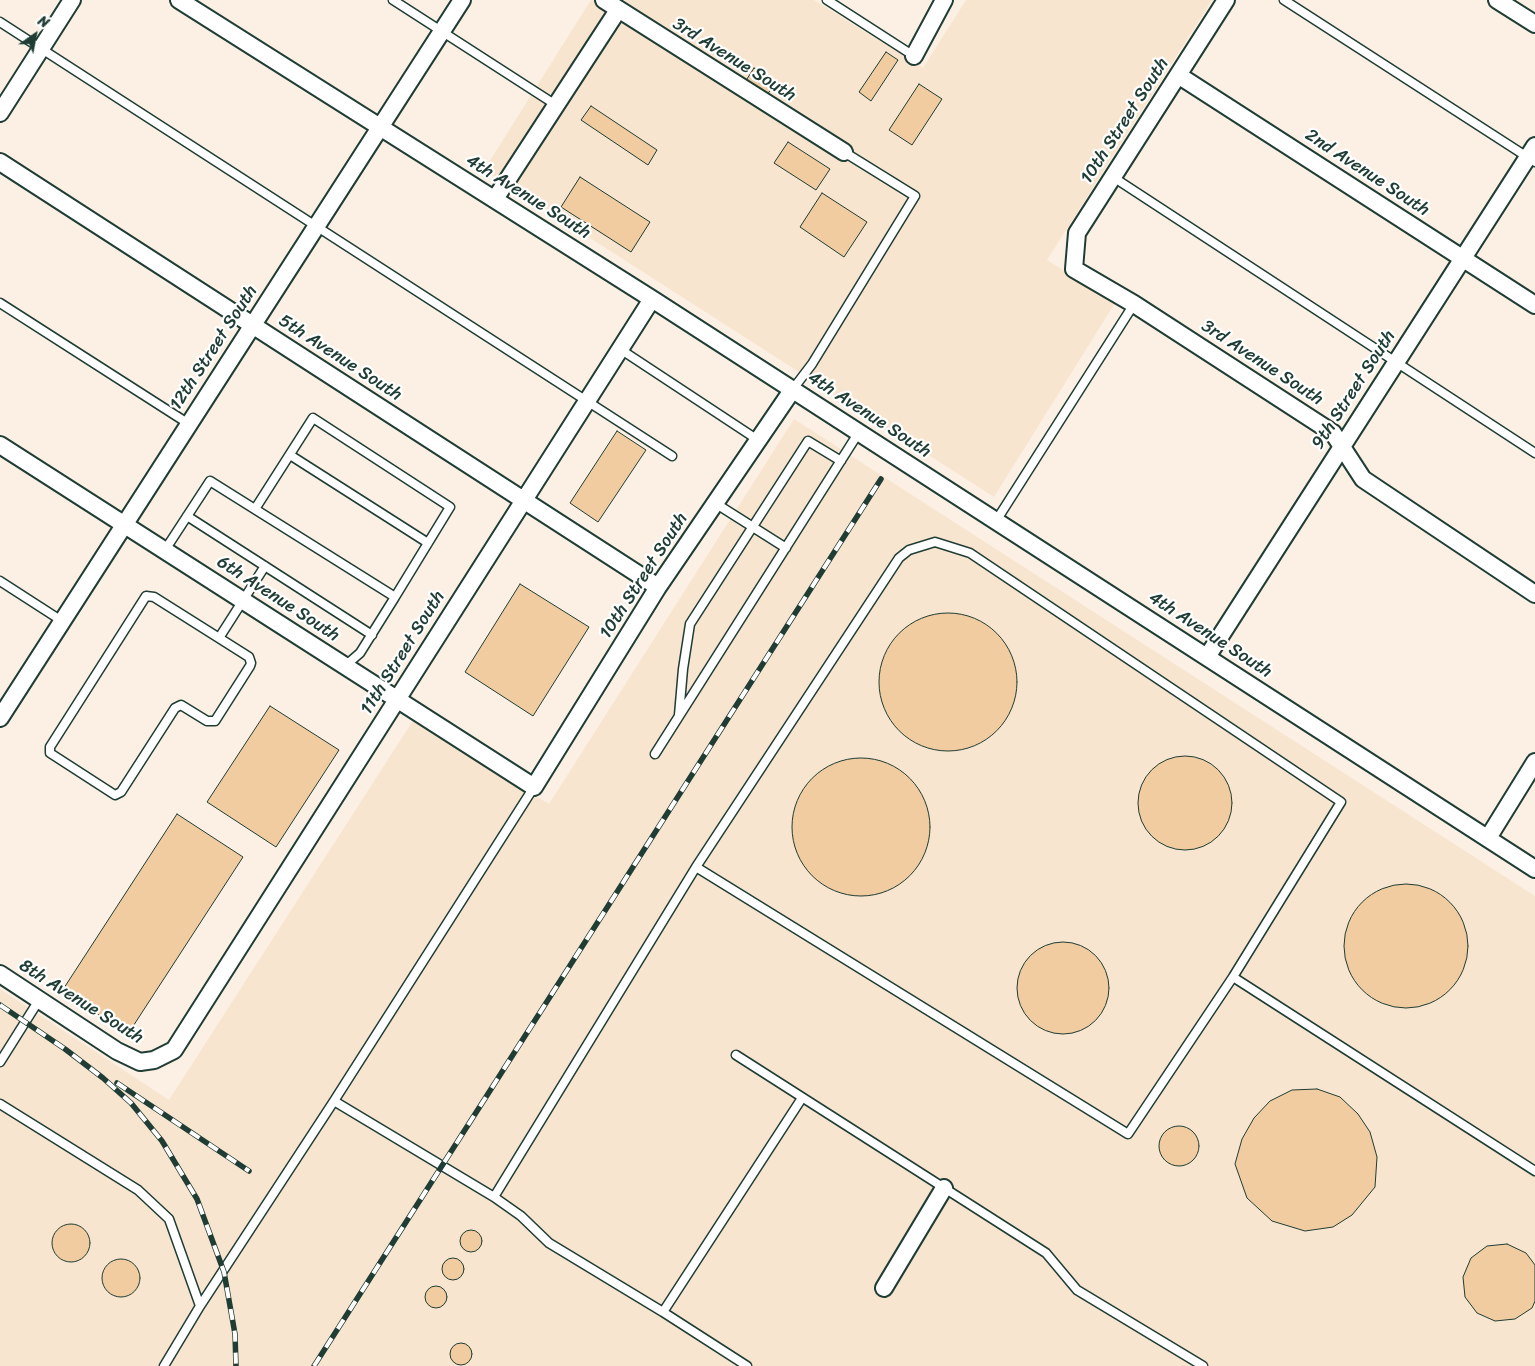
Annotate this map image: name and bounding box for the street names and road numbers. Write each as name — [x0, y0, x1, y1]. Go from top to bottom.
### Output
street label: 3rd Avenue South — [669, 13, 799, 107]
street label: 10th Street South — [1076, 54, 1174, 188]
street label: 2nd Avenue South — [1301, 125, 1433, 221]
street label: 4th Avenue South — [462, 150, 594, 244]
street label: 12th Street South — [166, 282, 262, 414]
street label: 5th Avenue South — [274, 310, 406, 406]
street label: 3rd Avenue South — [1197, 316, 1327, 410]
street label: 9th Street South — [1308, 326, 1400, 454]
street label: 4th Avenue South — [803, 367, 935, 463]
street label: 10th Street South — [595, 509, 693, 643]
street label: 6th Avenue South — [213, 551, 343, 647]
street label: 11th Street South — [356, 587, 450, 719]
street label: 4th Avenue South — [1144, 587, 1276, 683]
street label: 8th Avenue South — [15, 955, 147, 1049]

